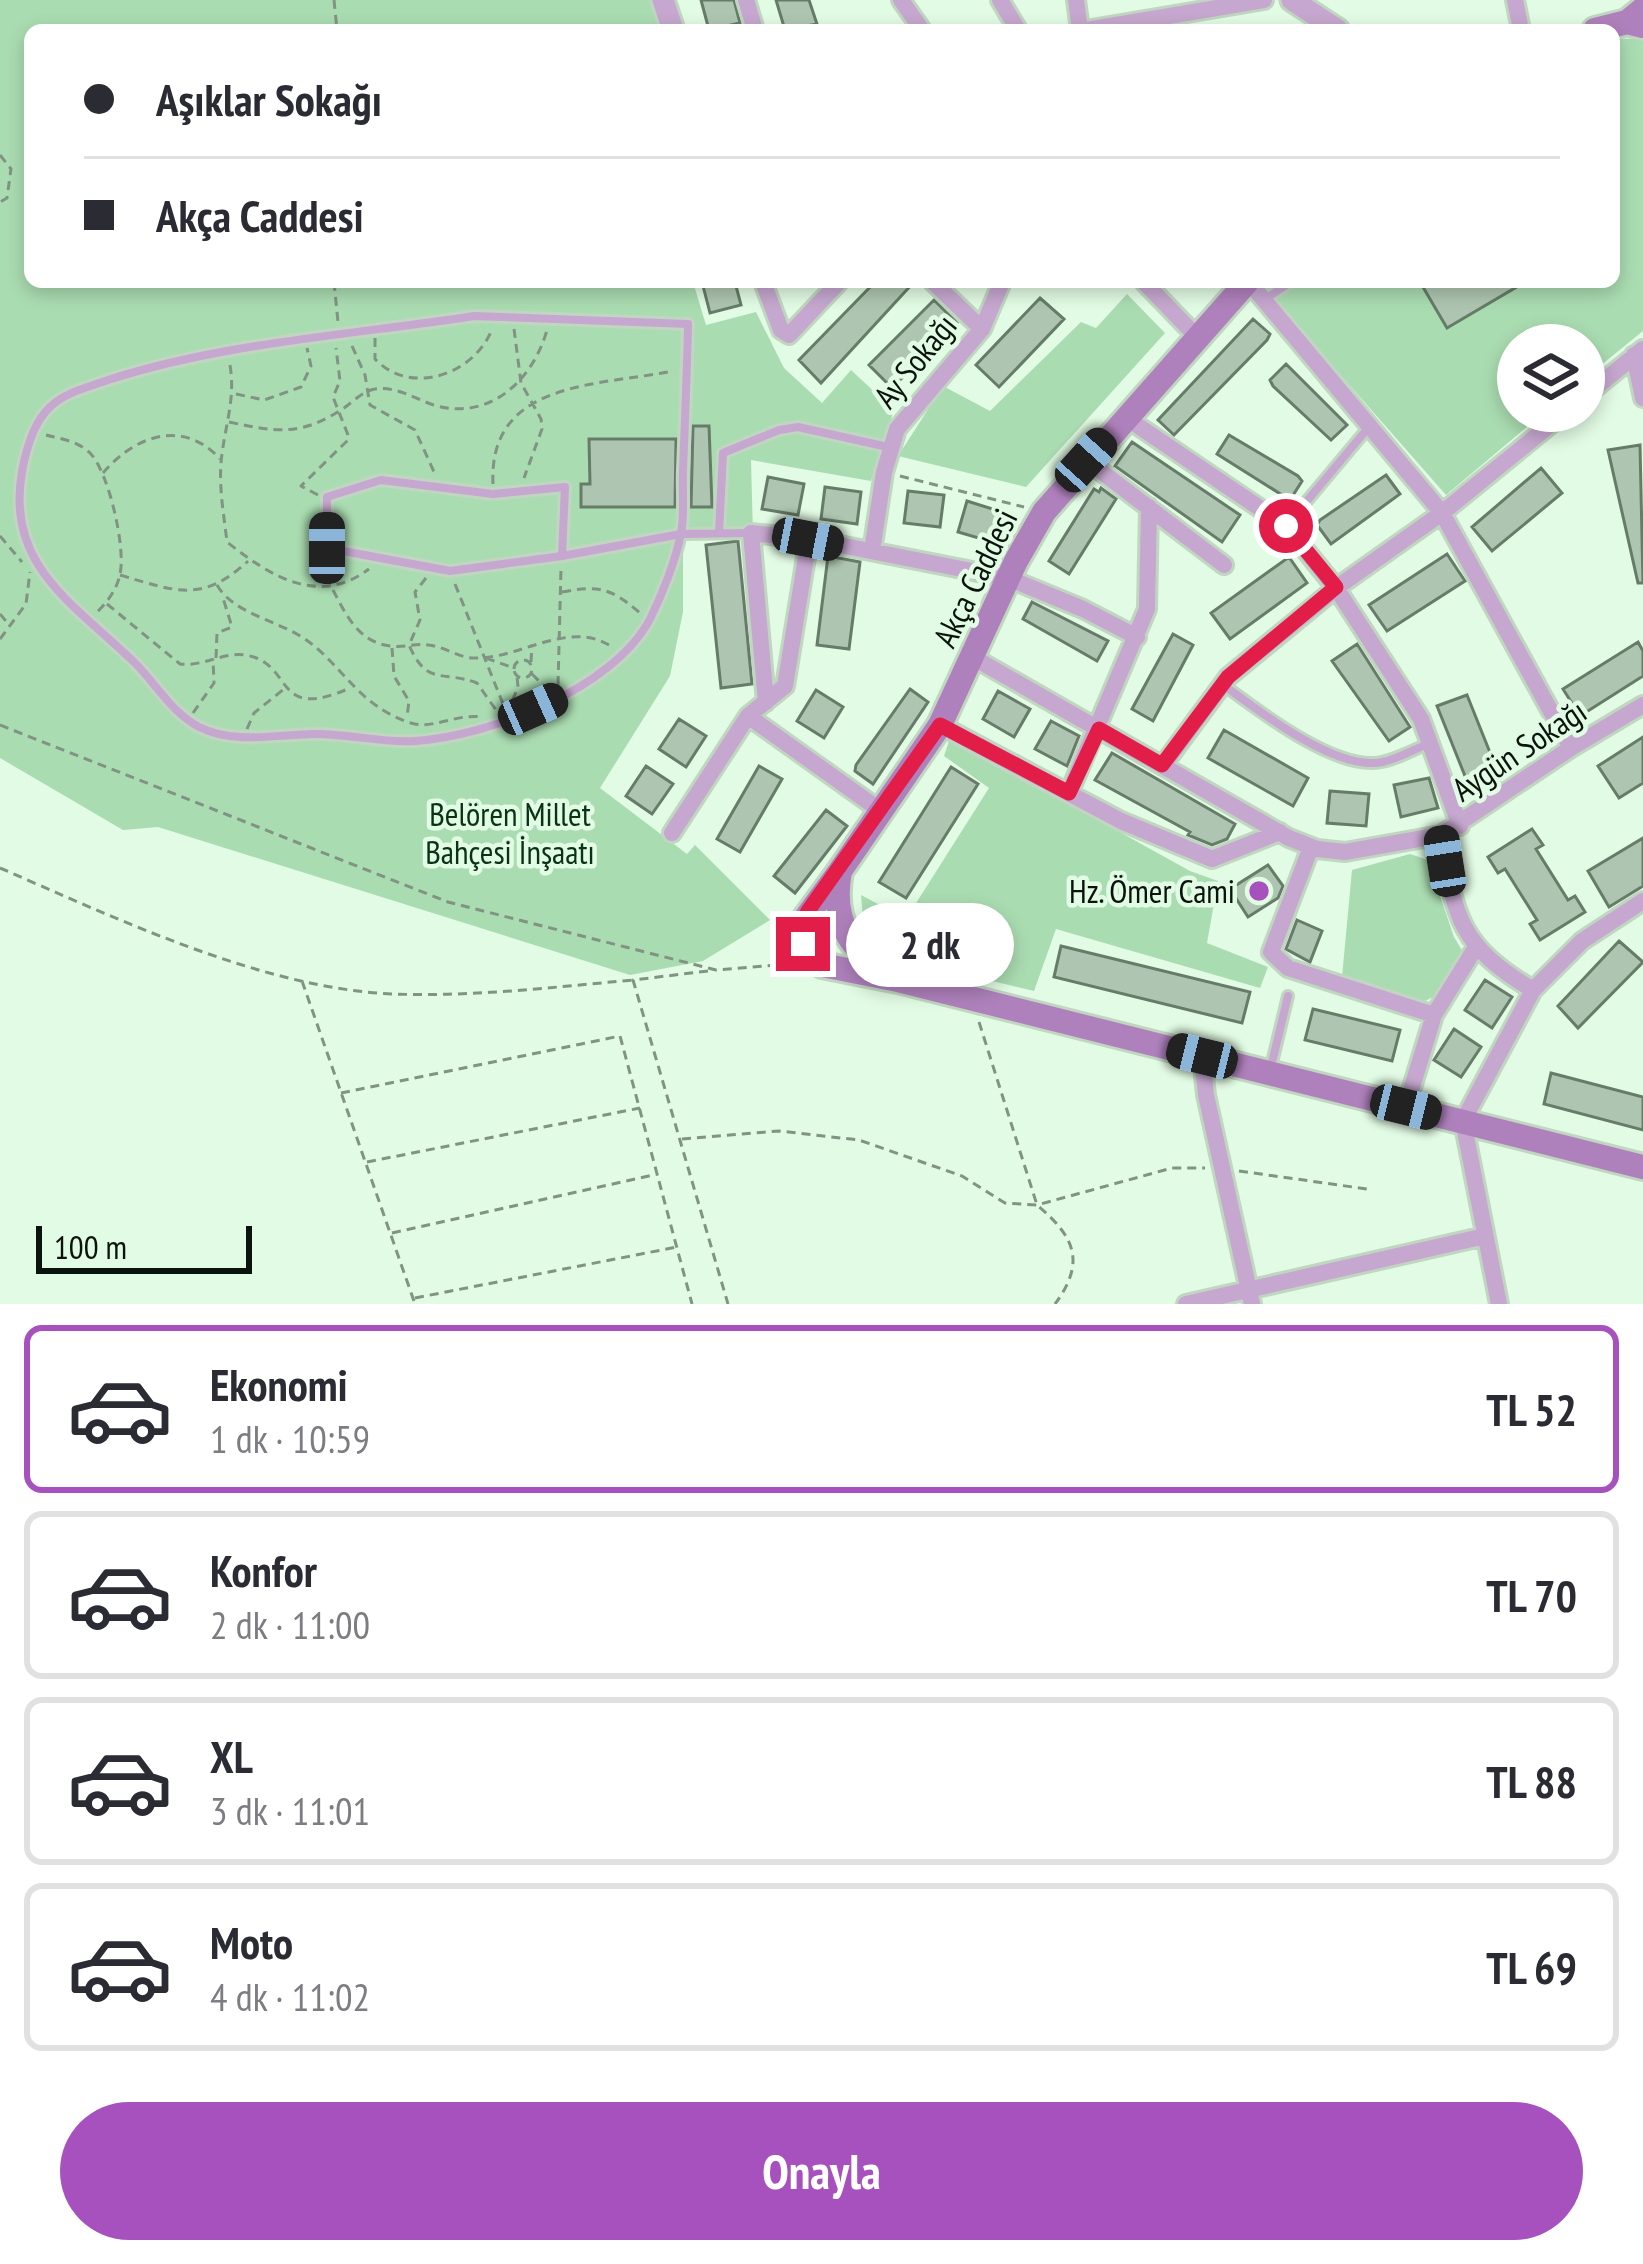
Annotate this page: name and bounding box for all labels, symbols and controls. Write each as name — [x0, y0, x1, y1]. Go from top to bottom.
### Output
text: Aşıklar Sokağı — [156, 70, 382, 128]
text: Akça Caddesi — [156, 186, 364, 244]
street label: Ay Sokağı — [864, 305, 966, 417]
map controls — [1497, 324, 1605, 432]
button: layers — [1497, 324, 1605, 432]
car — [1049, 421, 1123, 499]
route start — [1259, 499, 1313, 553]
street label: Akça Caddesi — [923, 502, 1026, 654]
car — [309, 512, 345, 584]
car — [769, 514, 847, 564]
car — [493, 678, 573, 740]
street label: Aygün Sokağı — [1443, 689, 1594, 810]
park label: Belören Millet Bahçesi İnşaatı — [425, 792, 595, 873]
car — [1422, 823, 1468, 899]
place label: Hz. Ömer Cami — [1069, 869, 1235, 912]
marker: Hz. Ömer Cami — [1246, 878, 1272, 904]
callout: 2 dk — [845, 902, 1013, 986]
route end — [776, 917, 830, 971]
text: 2 dk — [900, 919, 960, 970]
car — [1163, 1030, 1241, 1082]
car — [1367, 1081, 1445, 1133]
scale bar — [36, 1220, 252, 1273]
text: 100 m — [54, 1225, 127, 1268]
icon: car — [66, 1355, 174, 1463]
text: Ekonomi — [210, 1355, 348, 1413]
text: TL 52 — [1486, 1380, 1577, 1438]
text: 1 dk · 10:59 — [210, 1413, 370, 1464]
icon: car — [66, 1541, 174, 1649]
text: Konfor — [210, 1541, 317, 1599]
text: TL 70 — [1486, 1566, 1577, 1624]
text: 2 dk · 11:00 — [210, 1599, 370, 1650]
icon: car — [66, 1727, 174, 1835]
text: XL — [210, 1727, 253, 1785]
text: TL 88 — [1486, 1752, 1577, 1810]
text: 3 dk · 11:01 — [210, 1785, 370, 1836]
icon: car — [66, 1913, 174, 2021]
text: Moto — [210, 1913, 293, 1971]
text: TL 69 — [1486, 1938, 1577, 1996]
text: 4 dk · 11:02 — [210, 1971, 370, 2022]
button: Onayla — [60, 2102, 1583, 2240]

